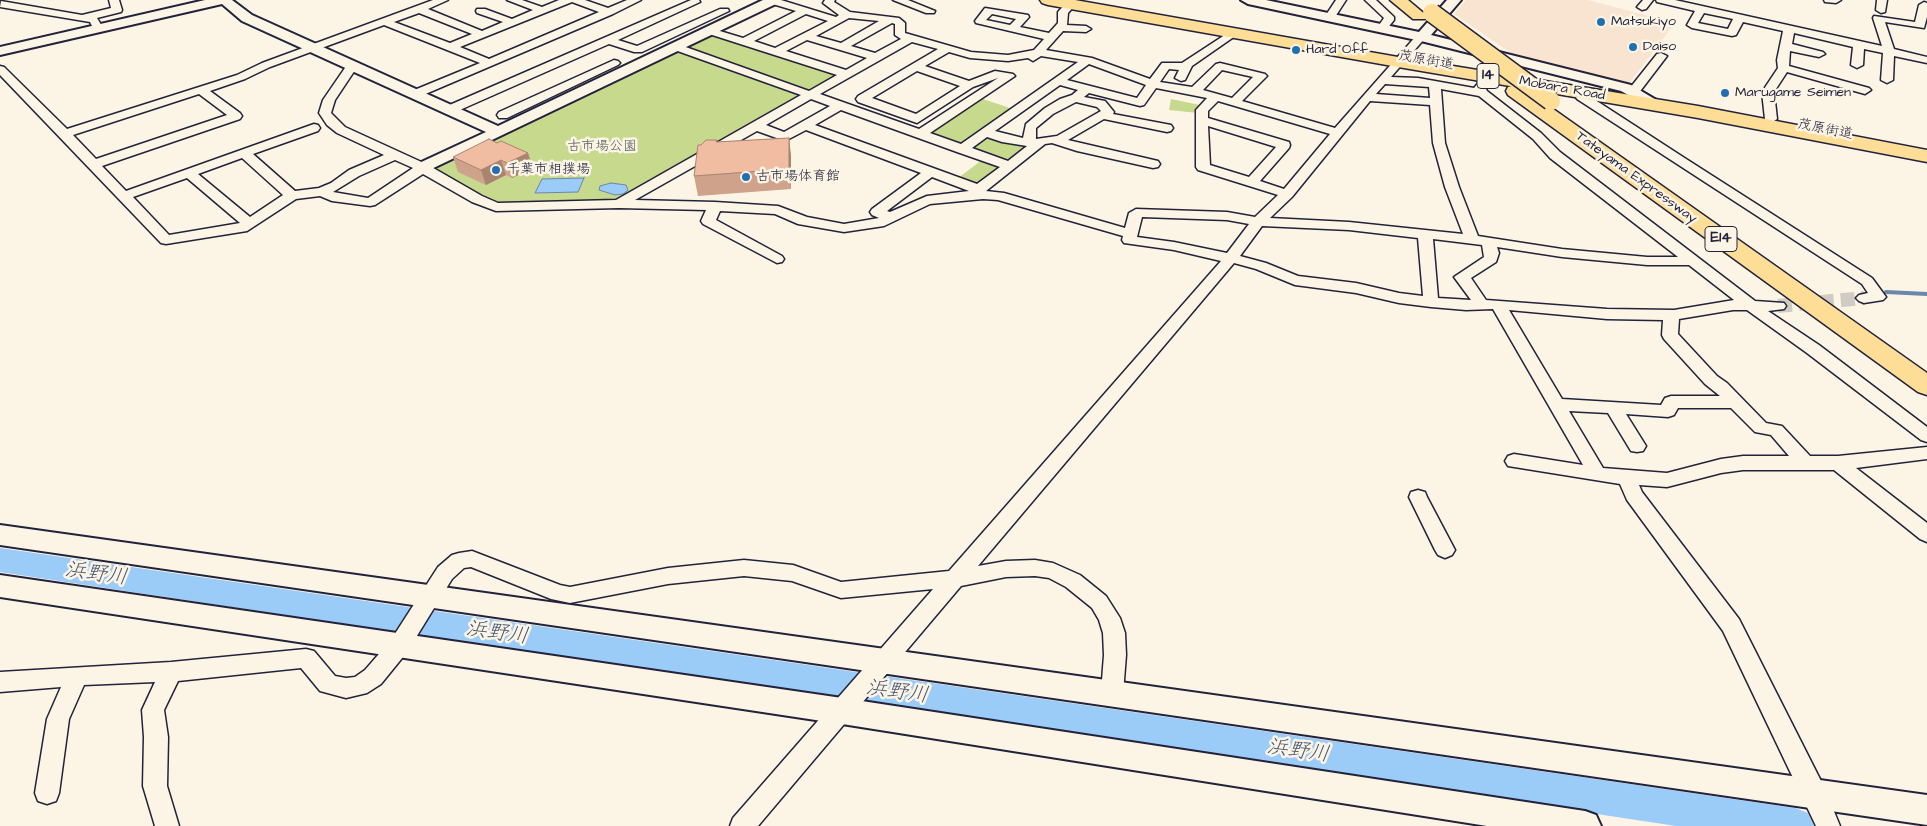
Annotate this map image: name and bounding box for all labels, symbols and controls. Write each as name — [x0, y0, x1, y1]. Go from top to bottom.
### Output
place label: Matsukiyo — [1611, 14, 1676, 30]
marker: Matsukiyo — [1595, 16, 1607, 28]
place label: Daiso — [1643, 39, 1676, 55]
marker: Daiso — [1627, 41, 1639, 53]
place label: Hard Off — [1306, 42, 1368, 58]
marker: Hard Off — [1290, 44, 1302, 56]
street label: 茂原街道 — [1397, 48, 1455, 74]
road number: 14 — [1477, 64, 1499, 88]
street label: Mobara Road — [1518, 73, 1606, 105]
place label: Marugame Seimen — [1735, 85, 1851, 101]
marker: Marugame Seimen — [1719, 87, 1731, 99]
street label: 茂原街道 — [1796, 116, 1854, 144]
street label: Tateyama Expressway — [1572, 128, 1700, 228]
park label: 古市場公園 — [567, 139, 637, 155]
place label: 千葉市相撲場 — [506, 162, 590, 178]
marker: 千葉市相撲場 — [490, 164, 502, 176]
place label: 古市場体育館 — [756, 169, 840, 185]
marker: 古市場体育館 — [740, 171, 752, 183]
road number: E14 — [1705, 226, 1737, 252]
water label: 浜野川 — [63, 558, 129, 592]
water label: 浜野川 — [464, 617, 530, 651]
water label: 浜野川 — [864, 676, 930, 710]
water label: 浜野川 — [1265, 735, 1331, 769]

